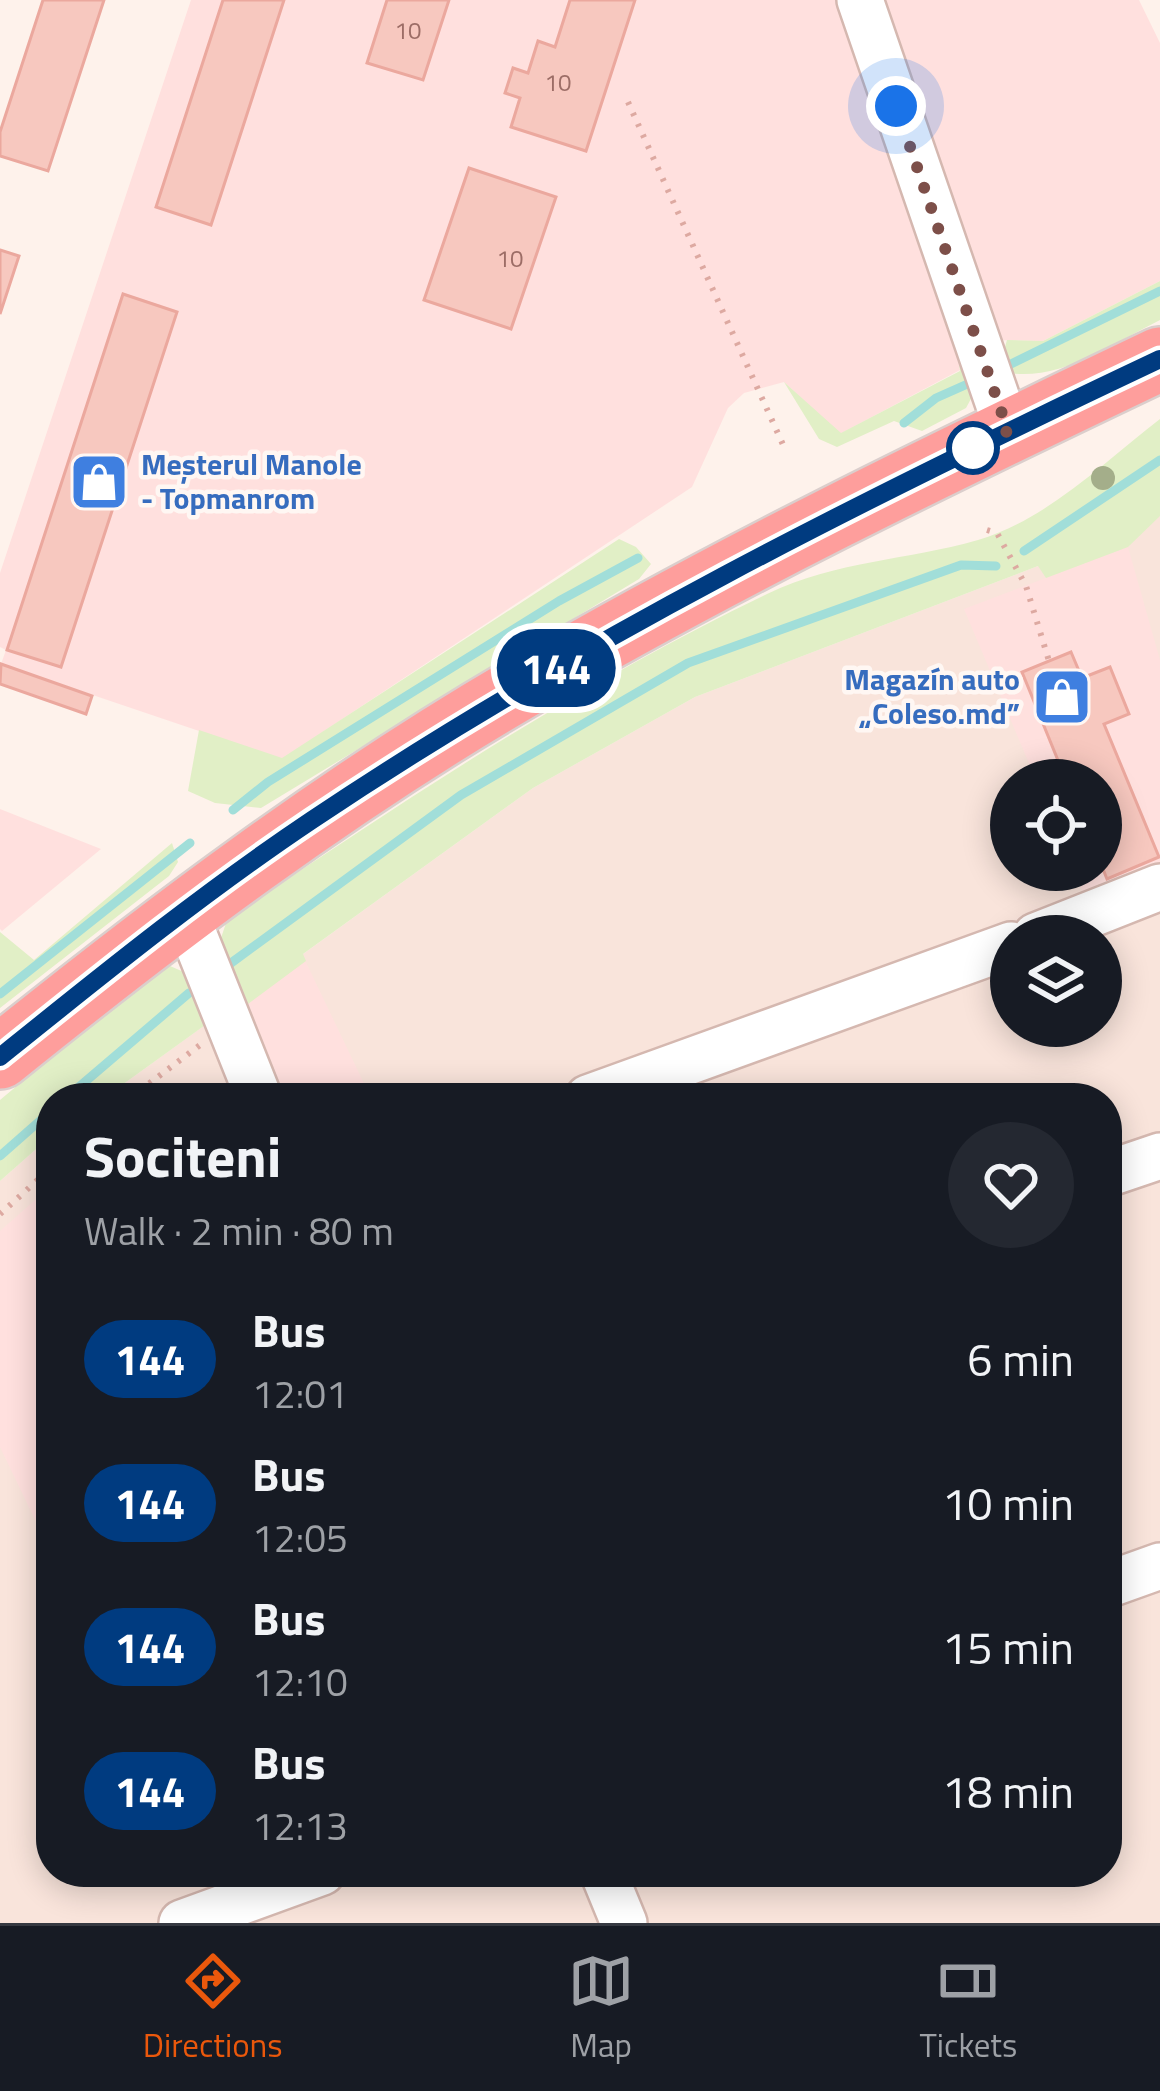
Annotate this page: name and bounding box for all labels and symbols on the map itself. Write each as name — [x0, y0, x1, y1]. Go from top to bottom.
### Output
house number: 10 — [395, 12, 421, 48]
house number: 10 — [545, 64, 571, 100]
your location — [866, 76, 926, 136]
house number: 10 — [497, 240, 523, 276]
unlabelled marker — [948, 423, 998, 473]
place label: Meșterul Manole - Topmanrom — [141, 441, 362, 521]
shop icon: Meșterul Manole - Topmanrom — [68, 451, 130, 513]
line badge: 144 — [487, 629, 625, 707]
place label: Magazín auto „Coleso.md” — [844, 656, 1020, 736]
shop icon: Magazín auto „Coleso.md” — [1031, 666, 1093, 728]

